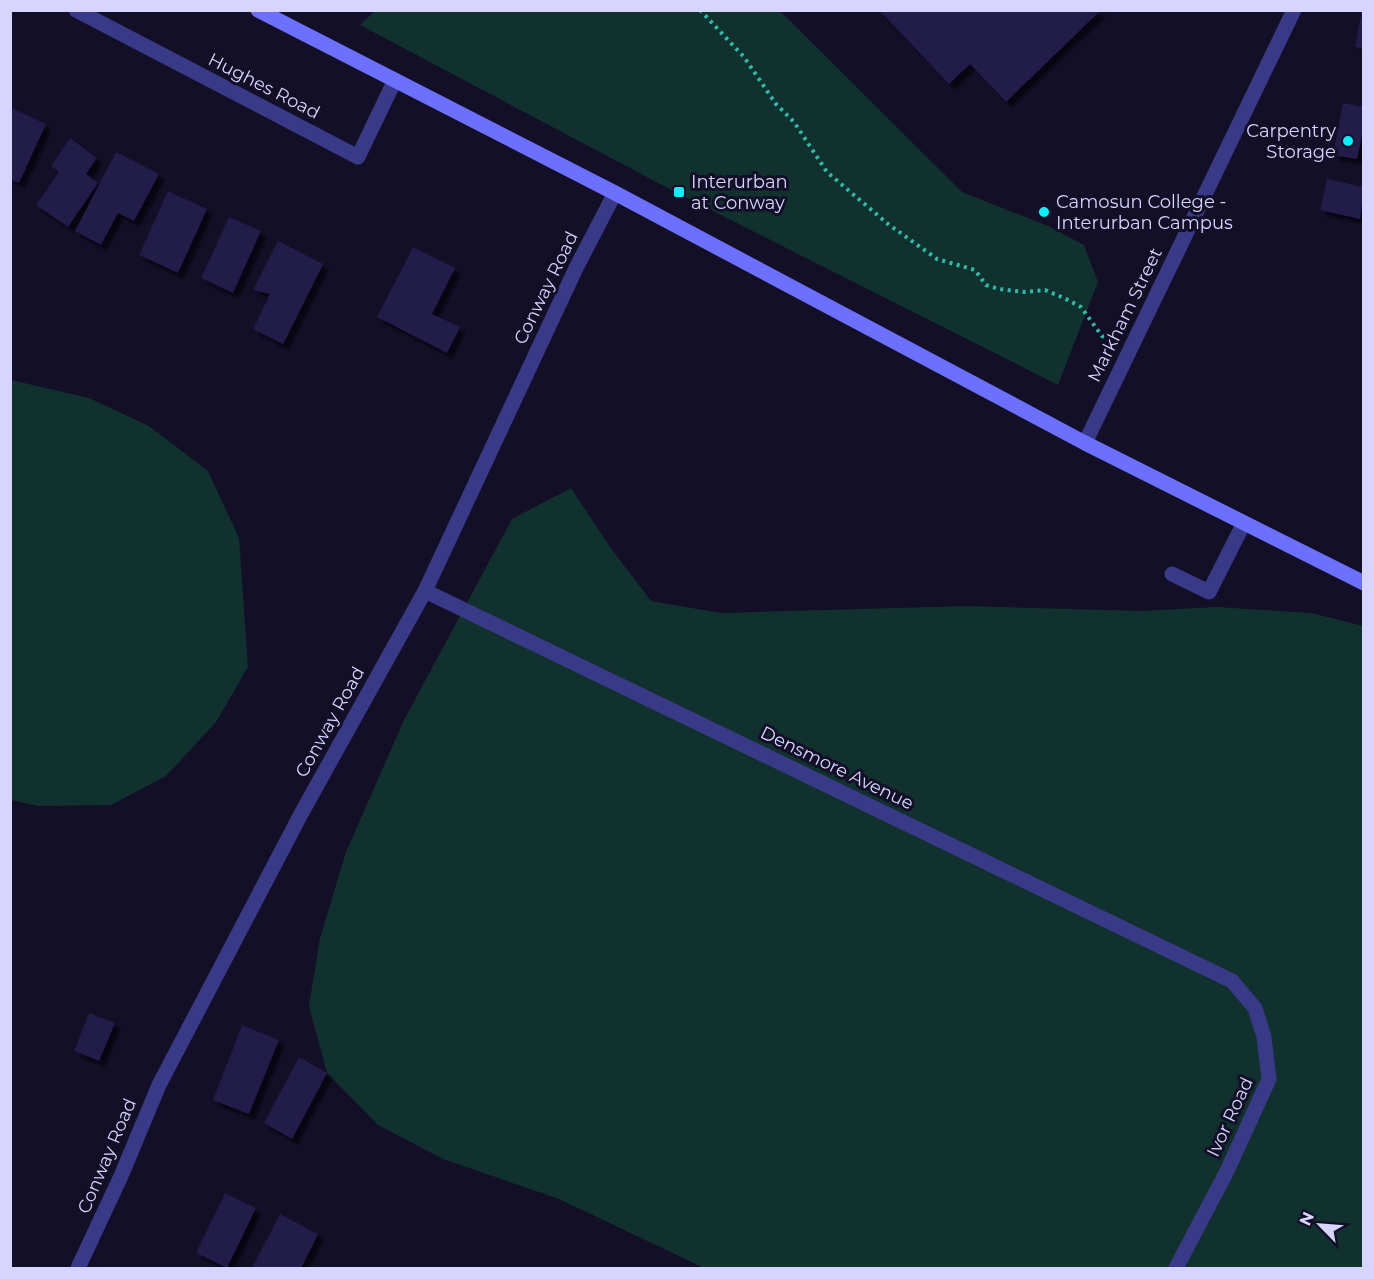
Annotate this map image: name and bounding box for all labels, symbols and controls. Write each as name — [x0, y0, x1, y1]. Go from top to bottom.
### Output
street label: Hughes Road — [204, 48, 324, 124]
place label: Carpentry Storage — [1246, 120, 1336, 163]
marker: Carpentry Storage — [1341, 134, 1355, 148]
place label: Interurban at Conway — [691, 171, 788, 214]
marker: Interurban at Conway — [672, 185, 686, 199]
place label: Camosun College - Interurban Campus — [1056, 191, 1233, 234]
marker: Camosun College - Interurban Campus — [1037, 205, 1051, 219]
street label: Conway Road — [509, 228, 583, 348]
street label: Markham Street — [1083, 244, 1167, 386]
street label: Conway Road — [291, 663, 369, 781]
street label: Densmore Avenue — [757, 721, 917, 815]
street label: Ivor Road — [1202, 1074, 1258, 1160]
street label: Conway Road — [73, 1095, 141, 1217]
north arrow — [1290, 1195, 1350, 1255]
text: N — [1296, 1209, 1318, 1229]

